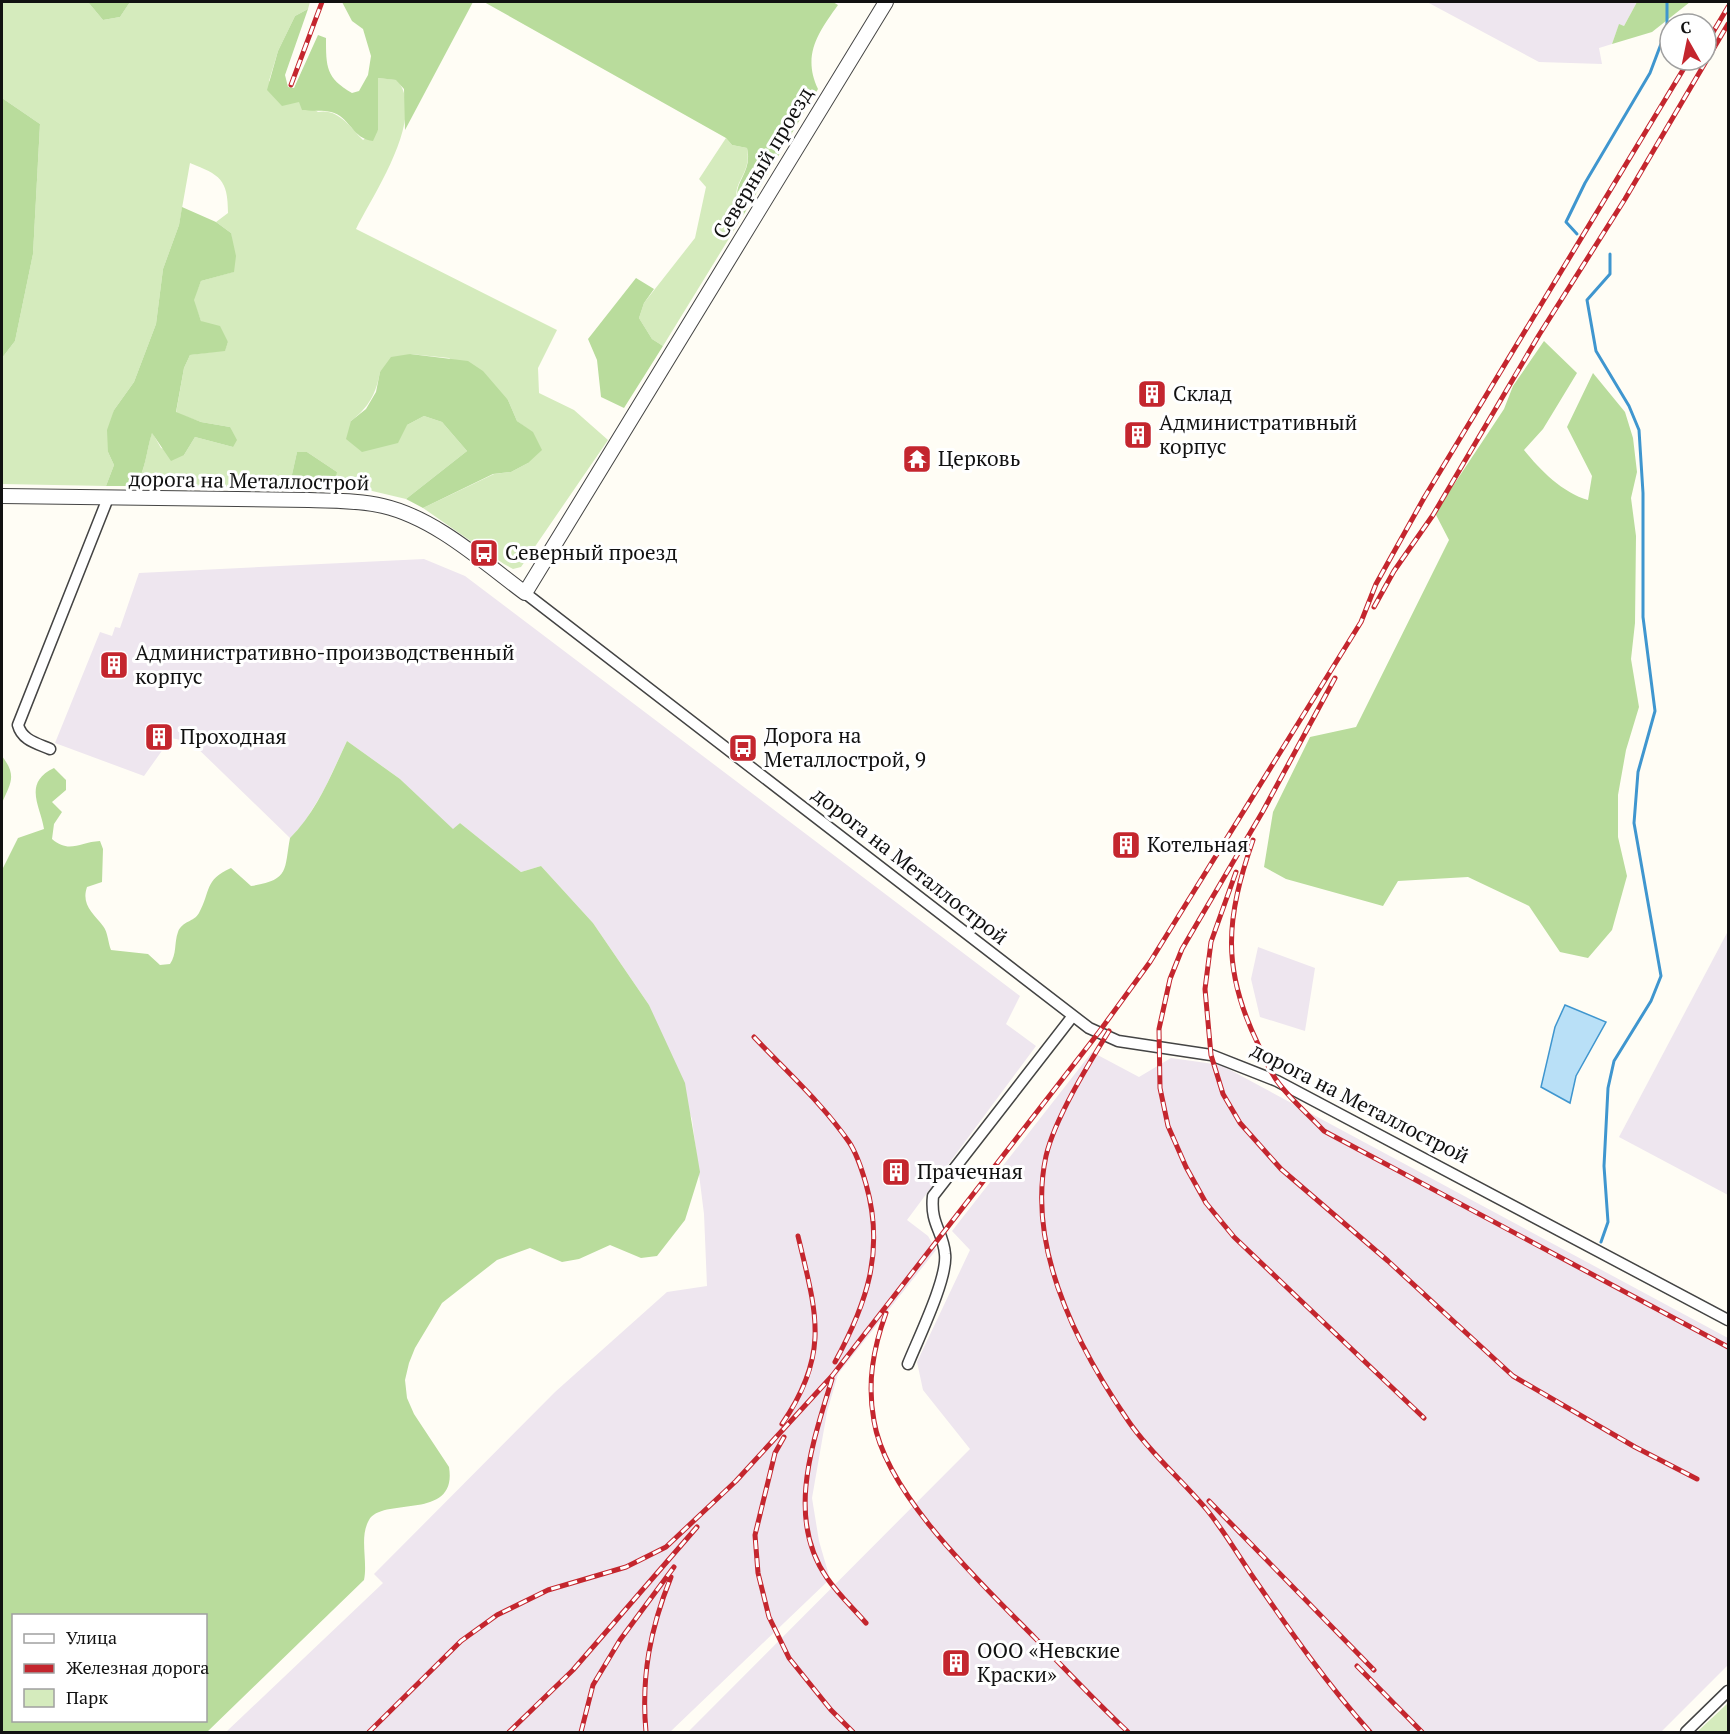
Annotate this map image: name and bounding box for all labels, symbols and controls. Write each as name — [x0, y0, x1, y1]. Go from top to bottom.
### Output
north arrow — [1658, 12, 1718, 72]
text: С — [1679, 16, 1693, 39]
street label: Северный проезд — [706, 81, 819, 244]
building icon: Склад — [1136, 378, 1168, 410]
place label: Склад — [1173, 379, 1232, 407]
place label: Административный корпус — [1159, 408, 1358, 460]
building icon: Административный корпус — [1122, 419, 1154, 451]
temple icon: Церковь — [901, 443, 933, 475]
place label: Церковь — [938, 444, 1020, 472]
street label: дорога на Металлострой — [128, 464, 370, 496]
bus stop icon: Северный проезд — [468, 537, 500, 569]
place label: Северный проезд — [505, 538, 677, 566]
place label: Административно-производственный корпус — [135, 638, 515, 690]
building icon: Административно-производственный корпус — [98, 649, 130, 681]
building icon: Проходная — [143, 721, 175, 753]
place label: Дорога на Металлострой, 9 — [764, 721, 926, 773]
place label: Проходная — [180, 722, 287, 750]
bus stop icon: Дорога на Металлострой, 9 — [727, 732, 759, 764]
street label: дорога на Металлострой — [807, 780, 1014, 950]
building icon: Котельная — [1110, 829, 1142, 861]
place label: Котельная — [1147, 830, 1248, 858]
street label: дорога на Металлострой — [1247, 1035, 1474, 1169]
building icon: Прачечная — [880, 1156, 912, 1188]
place label: Прачечная — [917, 1157, 1023, 1185]
legend — [12, 1614, 207, 1722]
text: Улица — [66, 1625, 117, 1649]
place label: ООО «Невские Краски» — [977, 1636, 1120, 1688]
building icon: ООО «Невские Краски» — [940, 1647, 972, 1679]
text: Железная дорога — [66, 1655, 209, 1679]
text: Парк — [66, 1685, 108, 1709]

